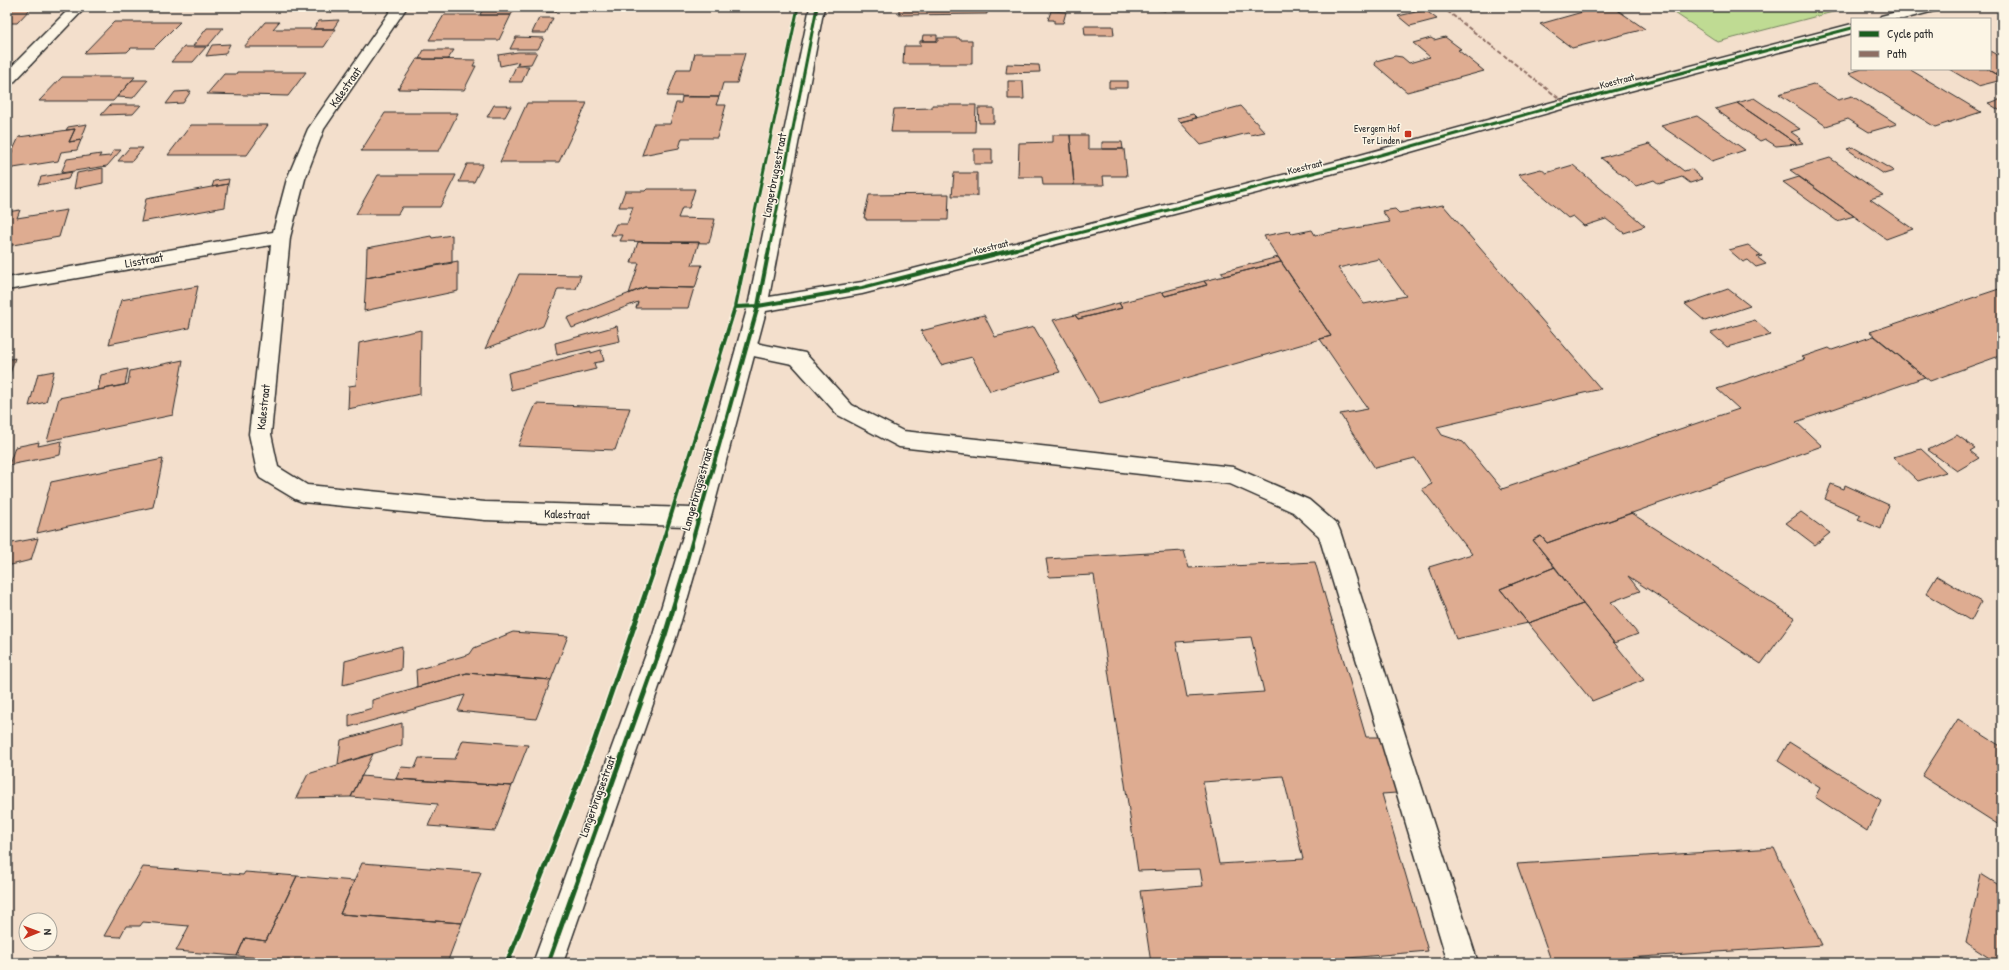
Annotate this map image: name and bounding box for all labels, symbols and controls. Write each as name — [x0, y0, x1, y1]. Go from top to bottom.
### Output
legend — [1851, 18, 1991, 70]
text: Cycle path — [1887, 25, 1933, 42]
text: Path — [1887, 45, 1907, 62]
street label: Kalestraat — [325, 63, 366, 111]
street label: Koestraat — [1598, 70, 1636, 92]
place label: Evergem Hof Ter Linden — [1354, 122, 1400, 147]
marker: Evergem Hof Ter Linden — [1403, 129, 1413, 139]
street label: Langerbrugsestraat — [758, 131, 791, 219]
street label: Koestraat — [1286, 156, 1324, 178]
street label: Koestraat — [972, 236, 1010, 258]
street label: Lisstraat — [123, 248, 165, 272]
street label: Kalestraat — [252, 382, 274, 431]
street label: Langerbrugsestraat — [677, 445, 717, 532]
street label: Kalestraat — [544, 505, 591, 523]
street label: Langerbrugsestraat — [574, 752, 620, 839]
north arrow — [18, 912, 58, 952]
text: N — [41, 929, 55, 935]

